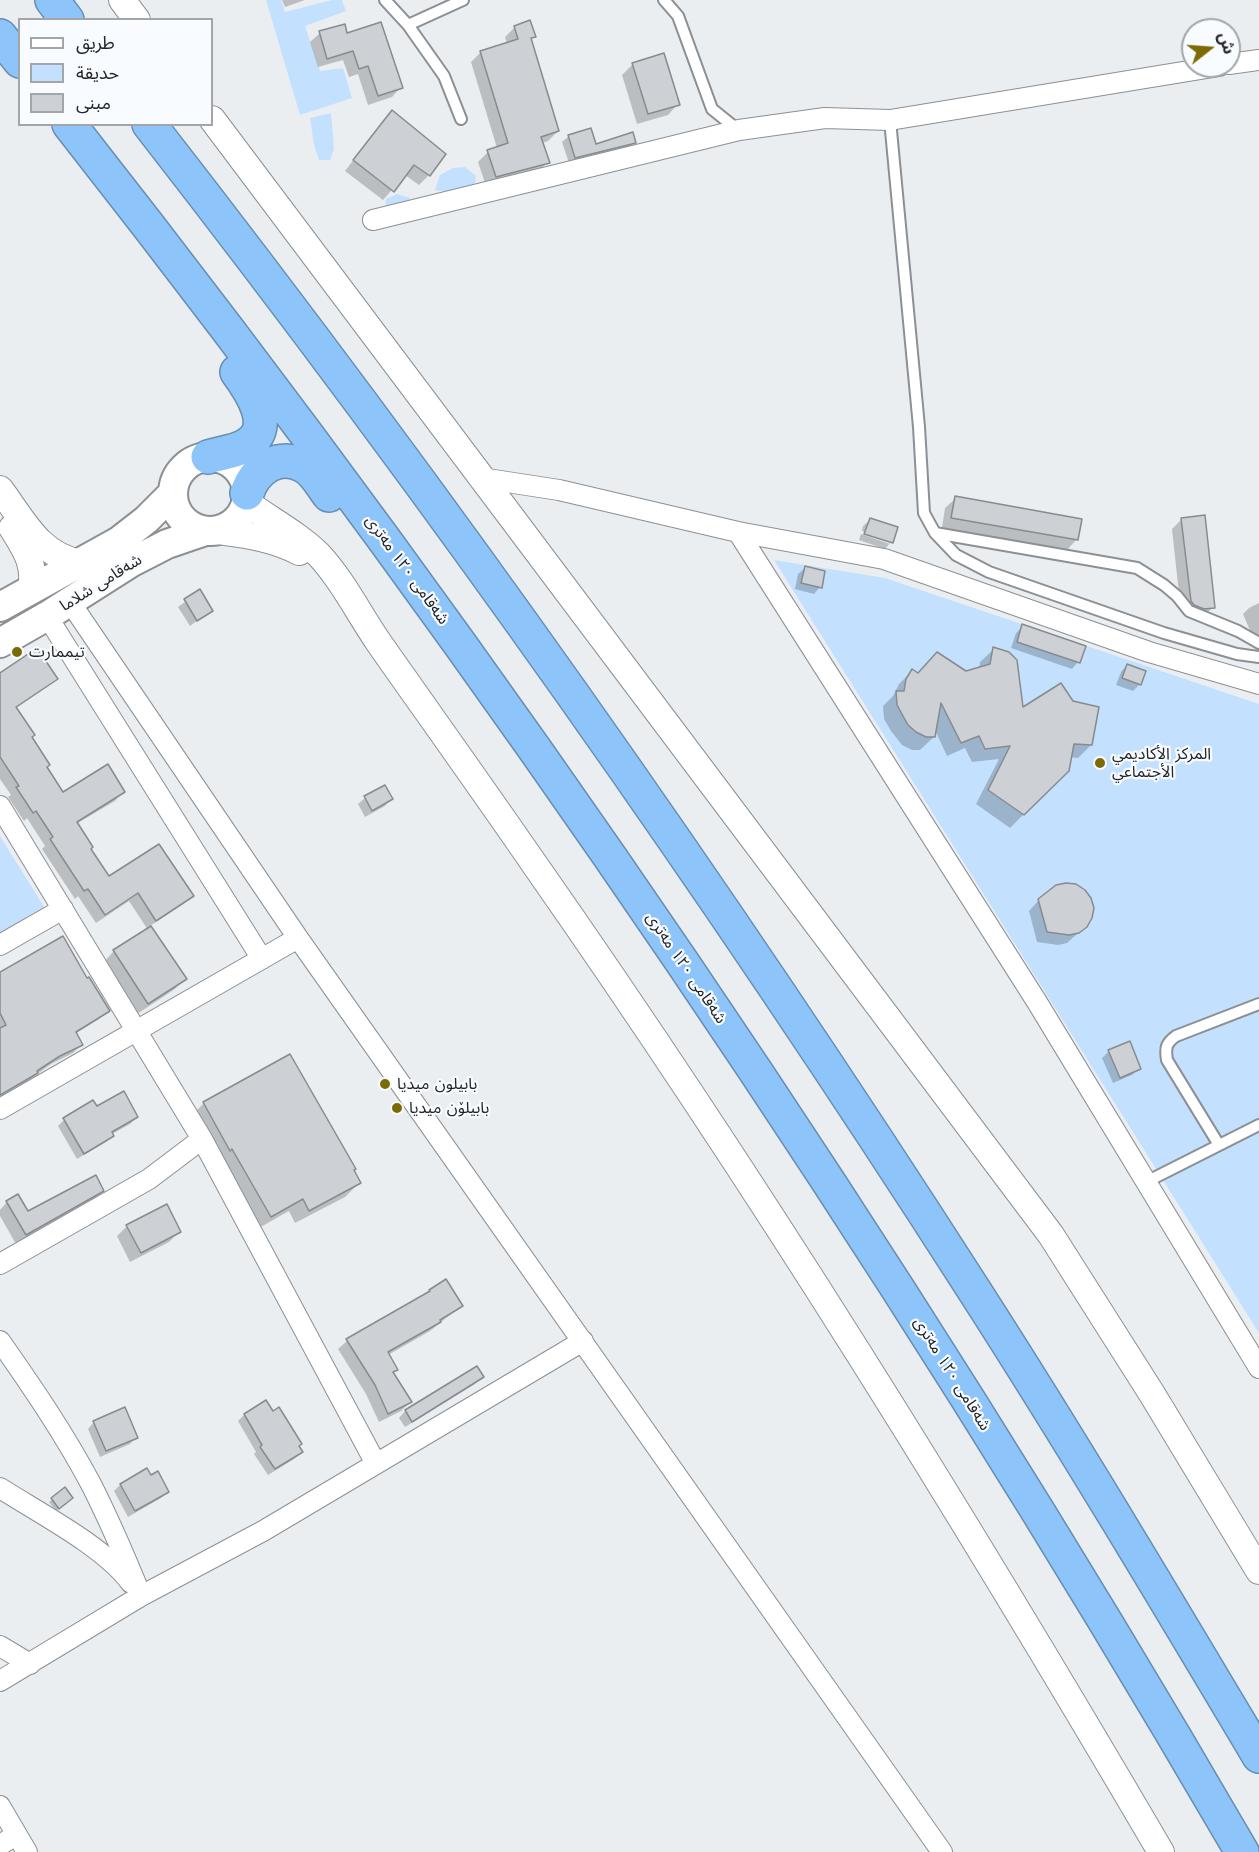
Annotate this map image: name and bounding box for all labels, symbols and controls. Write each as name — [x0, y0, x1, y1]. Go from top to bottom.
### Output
legend — [18, 18, 213, 126]
north arrow — [1181, 18, 1241, 78]
text: ش — [1214, 30, 1239, 56]
text: طريق — [76, 32, 115, 53]
text: حديقة — [76, 62, 119, 83]
text: مبنى — [76, 92, 111, 113]
street label: شەقامی ١٢٠ مەتری — [361, 512, 453, 628]
street label: شەقامی شلاما — [57, 550, 145, 616]
place label: تیممارت — [29, 642, 85, 662]
marker: تیممارت — [10, 645, 24, 659]
place label: المركز الأكاديمي الأجتماعي — [1112, 744, 1211, 782]
marker: المركز الأكاديمي الأجتماعي — [1093, 756, 1107, 770]
street label: شەقامی ١٢٠ مەتری — [642, 909, 730, 1027]
place label: بابيلون ميديا — [397, 1074, 477, 1094]
marker: بابيلون ميديا — [378, 1077, 392, 1091]
place label: بابیلۆن میدیا — [409, 1098, 489, 1118]
marker: بابیلۆن میدیا — [390, 1101, 404, 1115]
street label: شەقامی ١٢٠ مەتری — [909, 1314, 995, 1434]

